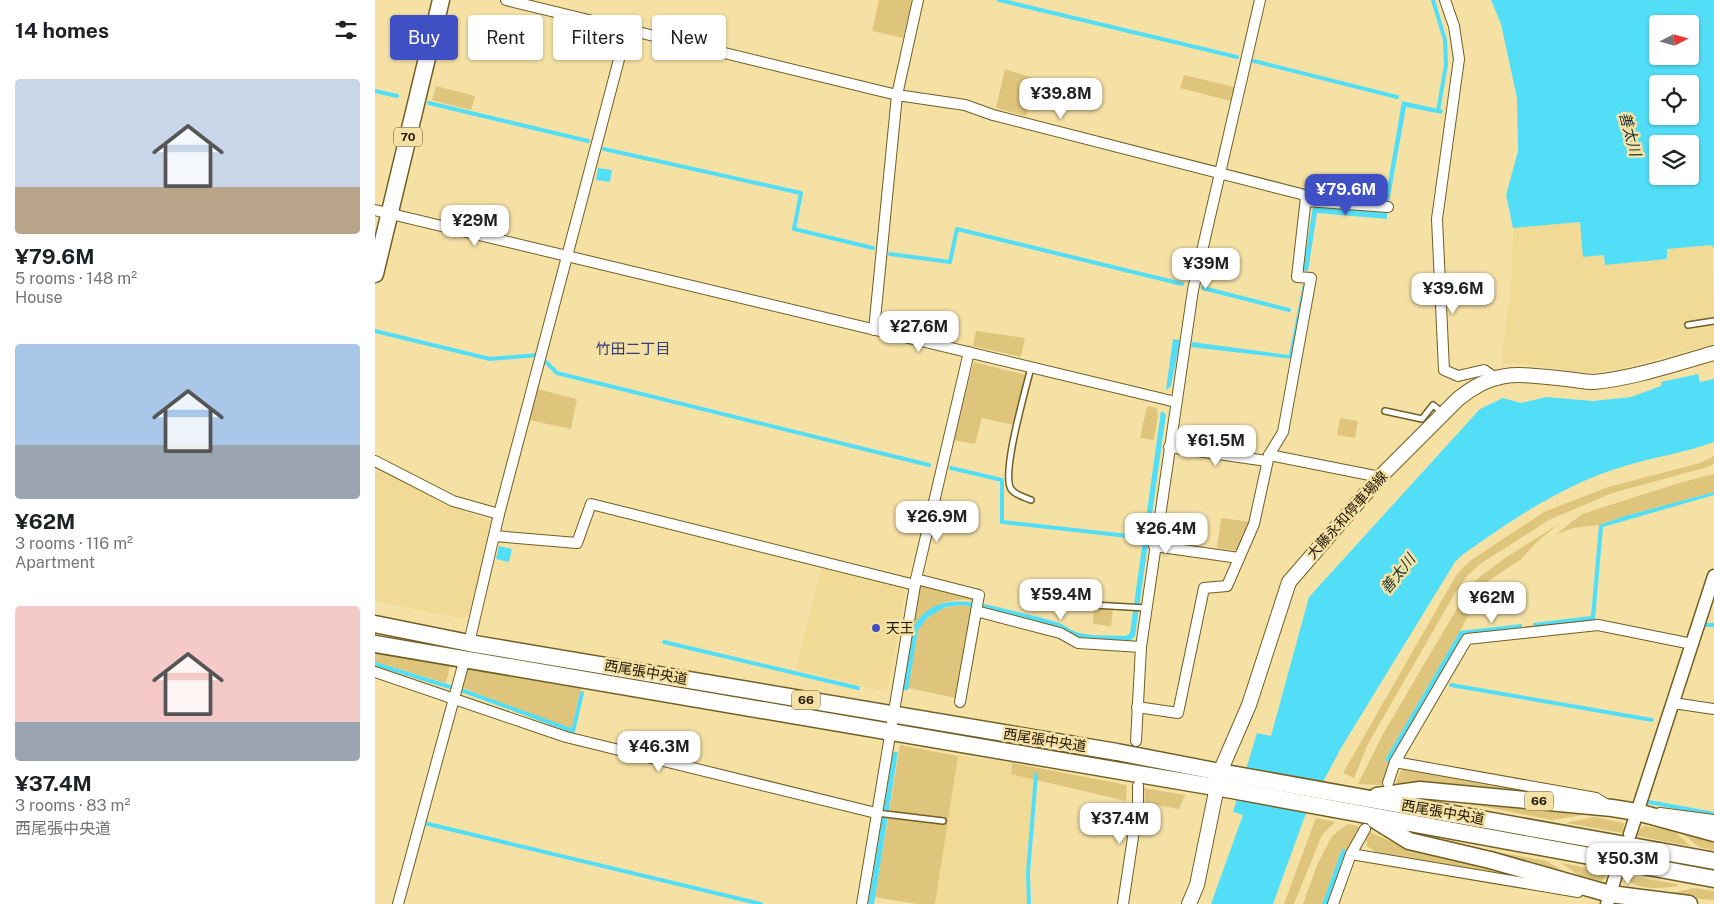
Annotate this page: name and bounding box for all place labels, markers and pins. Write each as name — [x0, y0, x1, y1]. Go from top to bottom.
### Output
pin: ¥39.8M — [1020, 78, 1102, 120]
pin: ¥79.6M — [1305, 174, 1387, 216]
pin: ¥29M — [445, 204, 505, 247]
pin: ¥39M — [1176, 248, 1236, 290]
pin: ¥39.6M — [1412, 272, 1494, 315]
pin: ¥27.6M — [878, 310, 960, 353]
pin: ¥61.5M — [1175, 424, 1257, 467]
pin: ¥26.9M — [896, 500, 978, 543]
pin: ¥26.4M — [1125, 512, 1207, 555]
pin: ¥59.4M — [1020, 578, 1102, 621]
pin: ¥62M — [1462, 582, 1522, 624]
place label: 天王 — [886, 620, 914, 636]
marker: 天王 — [870, 622, 882, 634]
pin: ¥46.3M — [618, 730, 700, 773]
pin: ¥37.4M — [1079, 802, 1161, 845]
pin: ¥50.3M — [1587, 842, 1669, 885]

